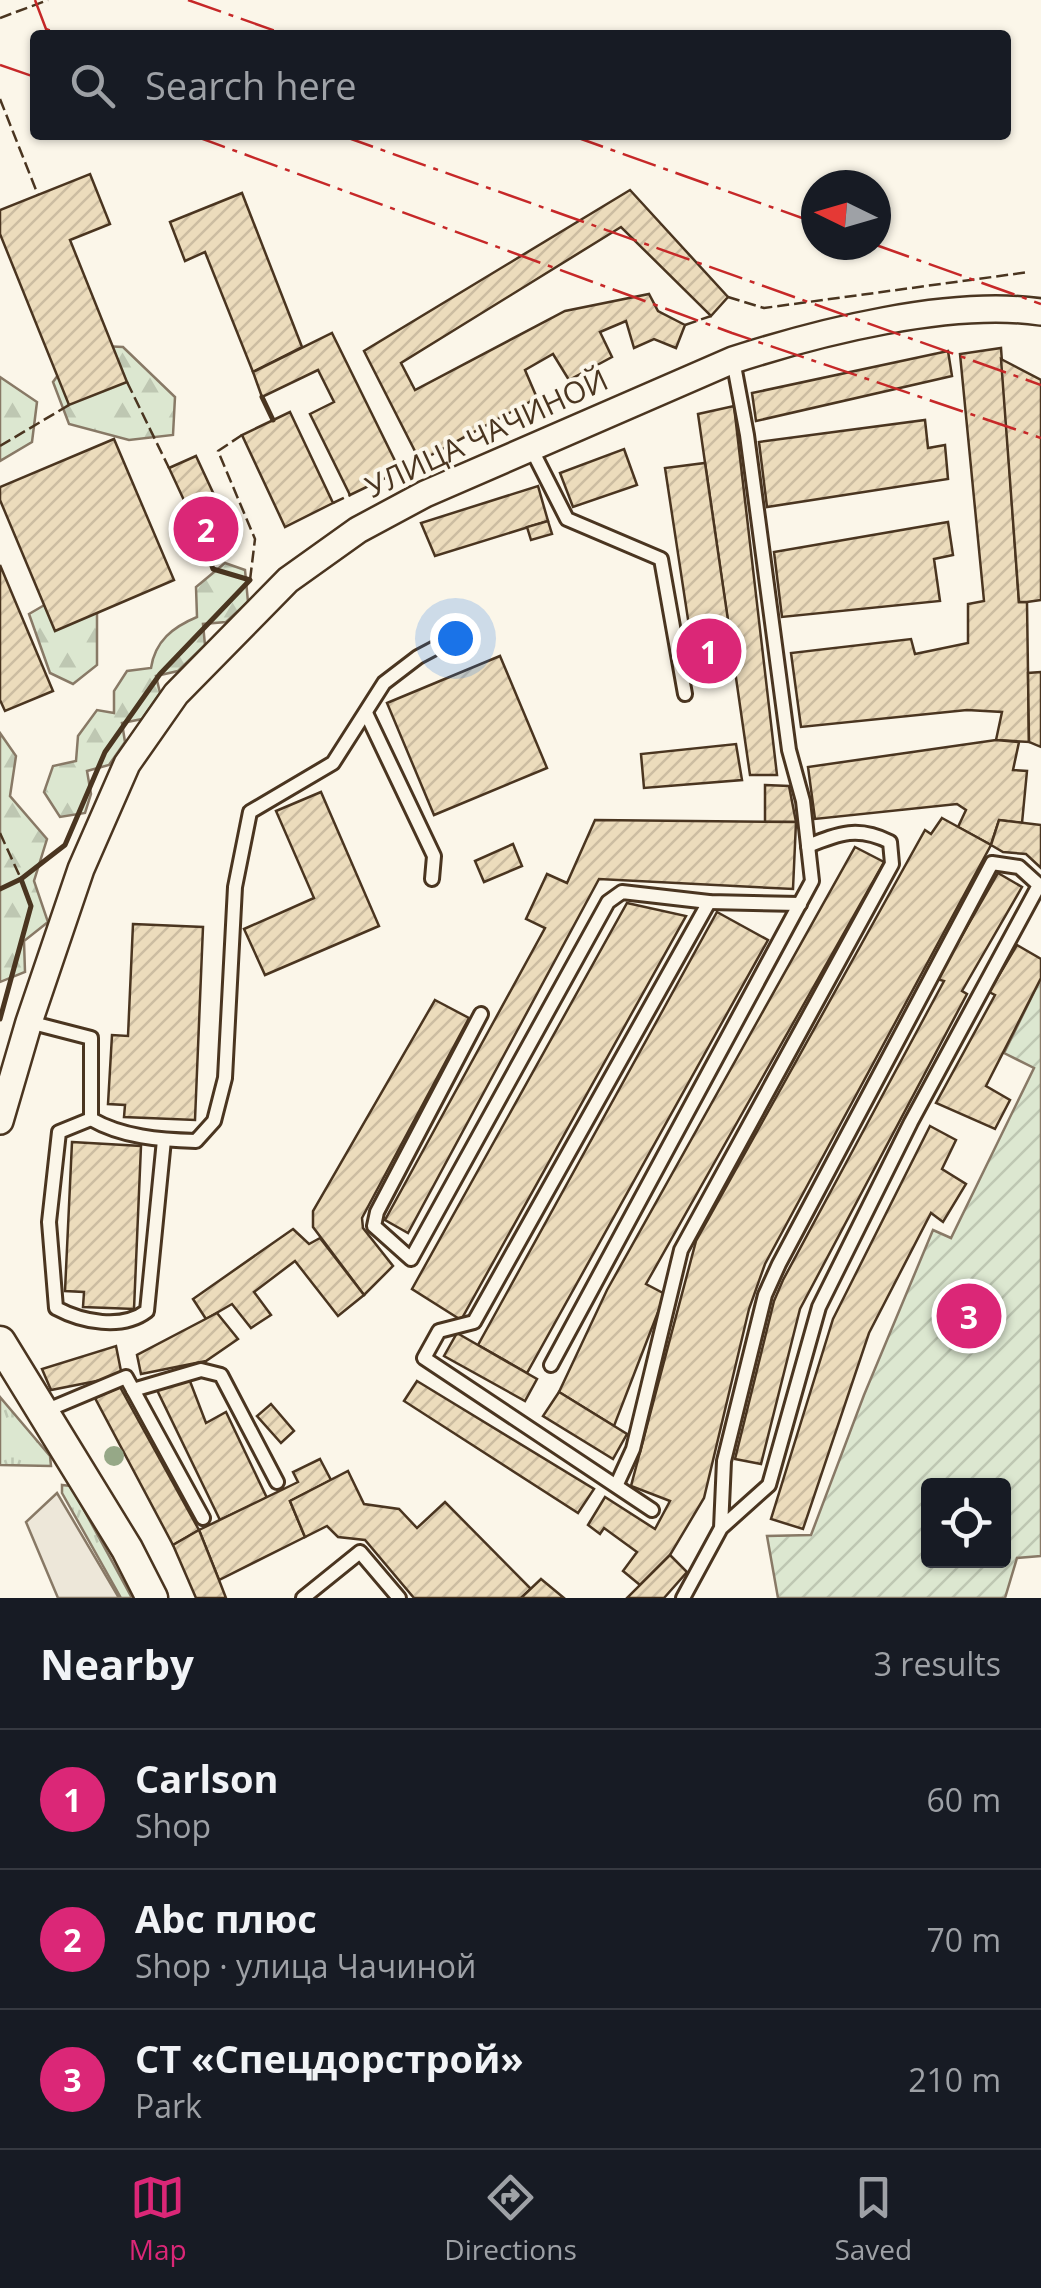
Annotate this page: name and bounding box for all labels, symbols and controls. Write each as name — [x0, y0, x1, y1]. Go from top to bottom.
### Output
search box — [30, 30, 1011, 140]
icon: search — [65, 58, 120, 113]
text: Search here — [145, 59, 357, 111]
north arrow — [801, 170, 891, 260]
street label: УЛИЦА ЧАЧИНОЙ — [359, 359, 614, 507]
pin: 2 — [174, 492, 238, 566]
your location — [430, 613, 481, 664]
pin: 1 — [676, 614, 742, 688]
pin: 3 — [936, 1278, 1002, 1354]
map controls — [921, 1478, 1011, 1568]
button: locate — [921, 1478, 1011, 1568]
text: Nearby — [40, 1635, 194, 1692]
text: 3 results — [874, 1642, 1001, 1685]
text: Carlson — [135, 1752, 278, 1804]
text: 1 — [63, 1778, 82, 1821]
text: 60 m — [926, 1778, 1001, 1821]
text: Shop — [135, 1804, 211, 1847]
text: Аbc плюс — [135, 1892, 317, 1944]
text: 2 — [63, 1918, 82, 1961]
text: 70 m — [926, 1918, 1001, 1961]
text: Shop · улица Чачиной — [135, 1944, 476, 1987]
text: СТ «Спецдорстрой» — [135, 2032, 524, 2084]
text: 3 — [63, 2058, 82, 2101]
text: 210 m — [908, 2058, 1001, 2101]
text: Park — [135, 2084, 202, 2127]
tab: Map — [129, 2170, 187, 2268]
tab: Directions — [444, 2170, 577, 2268]
tab: Saved — [834, 2170, 912, 2268]

